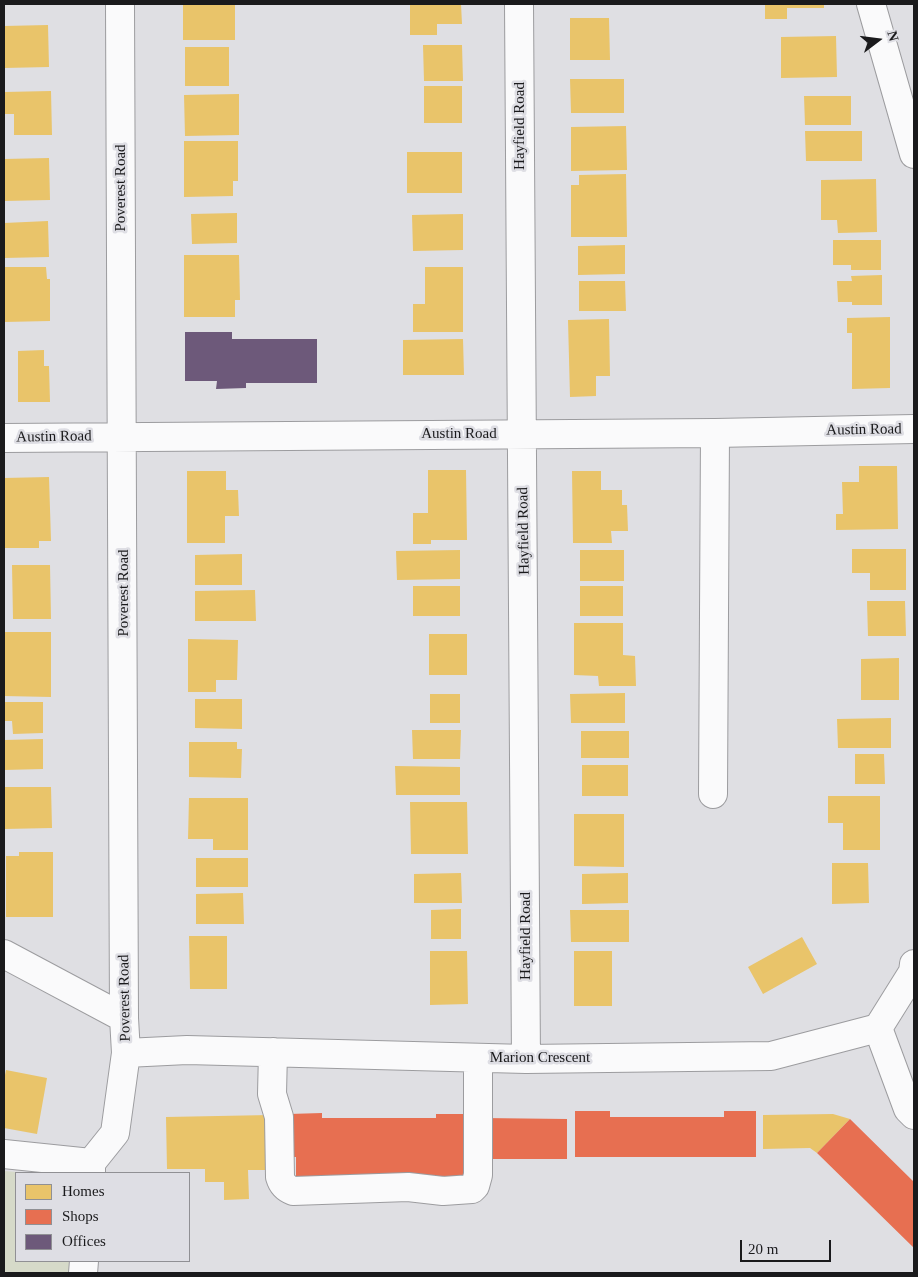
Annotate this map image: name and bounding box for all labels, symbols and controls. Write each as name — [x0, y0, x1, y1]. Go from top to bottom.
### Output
north arrow — [853, 15, 903, 65]
text: N — [884, 29, 902, 43]
street label: Hayfield Road — [511, 82, 529, 170]
street label: Poverest Road — [112, 144, 130, 232]
street label: Austin Road — [826, 420, 902, 440]
street label: Austin Road — [421, 425, 497, 443]
street label: Austin Road — [16, 427, 92, 447]
street label: Hayfield Road — [514, 487, 534, 575]
street label: Poverest Road — [115, 549, 133, 637]
street label: Hayfield Road — [517, 892, 535, 980]
street label: Poverest Road — [115, 954, 135, 1042]
street label: Marion Crescent — [490, 1049, 590, 1067]
legend — [15, 1172, 190, 1262]
text: Homes — [62, 1183, 105, 1199]
text: Shops — [62, 1208, 99, 1224]
scale bar — [743, 1230, 834, 1262]
text: Offices — [62, 1233, 106, 1249]
text: 20 m — [748, 1241, 778, 1257]

